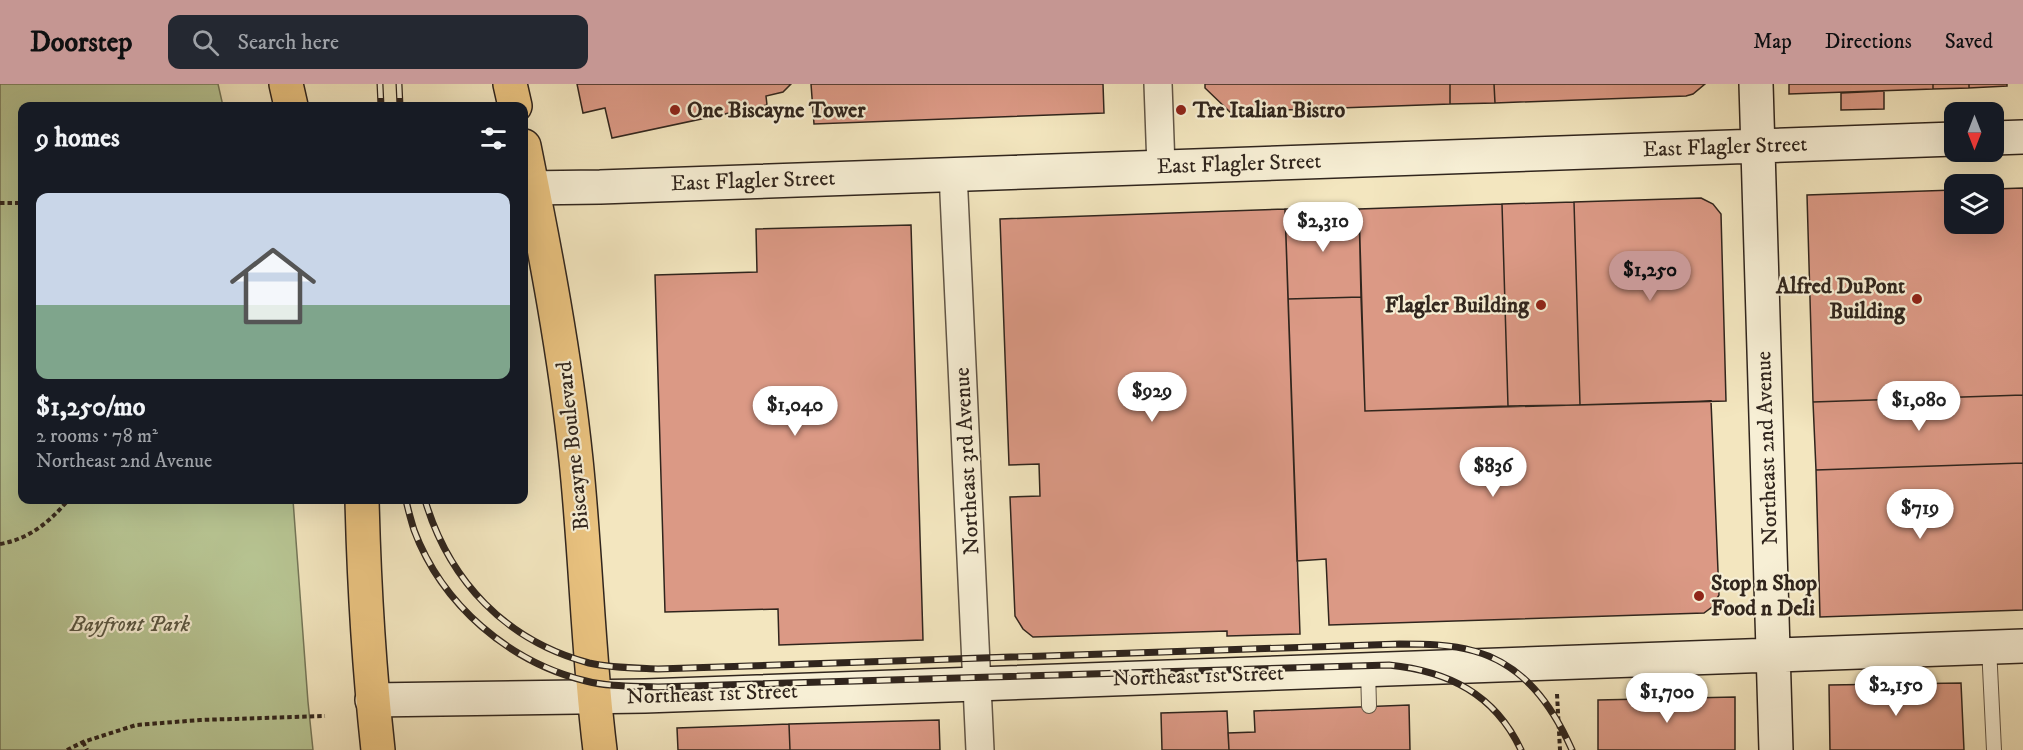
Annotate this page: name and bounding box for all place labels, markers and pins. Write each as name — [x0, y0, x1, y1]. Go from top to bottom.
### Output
place label: One Biscayne Tower — [687, 97, 866, 124]
place label: Tre Italian Bistro — [1192, 97, 1345, 124]
marker: One Biscayne Tower — [668, 103, 682, 117]
marker: Tre Italian Bistro — [1174, 103, 1188, 117]
pin: $2,310 — [1274, 202, 1372, 253]
pin: $1,250 — [1601, 251, 1699, 302]
place label: Alfred DuPont Building — [1775, 273, 1906, 325]
place label: Flagler Building — [1385, 292, 1530, 319]
marker: Alfred DuPont Building — [1910, 292, 1924, 306]
marker: Flagler Building — [1534, 298, 1548, 312]
pin: $929 — [1116, 372, 1188, 423]
pin: $1,080 — [1870, 381, 1968, 432]
pin: $1,040 — [746, 386, 844, 437]
pin: $836 — [1457, 447, 1529, 498]
pin: $719 — [1884, 489, 1956, 540]
place label: Stop n Shop Food n Deli — [1711, 570, 1817, 622]
marker: Stop n Shop Food n Deli — [1692, 589, 1706, 603]
pin: $2,150 — [1847, 666, 1945, 717]
pin: $1,700 — [1618, 673, 1716, 724]

